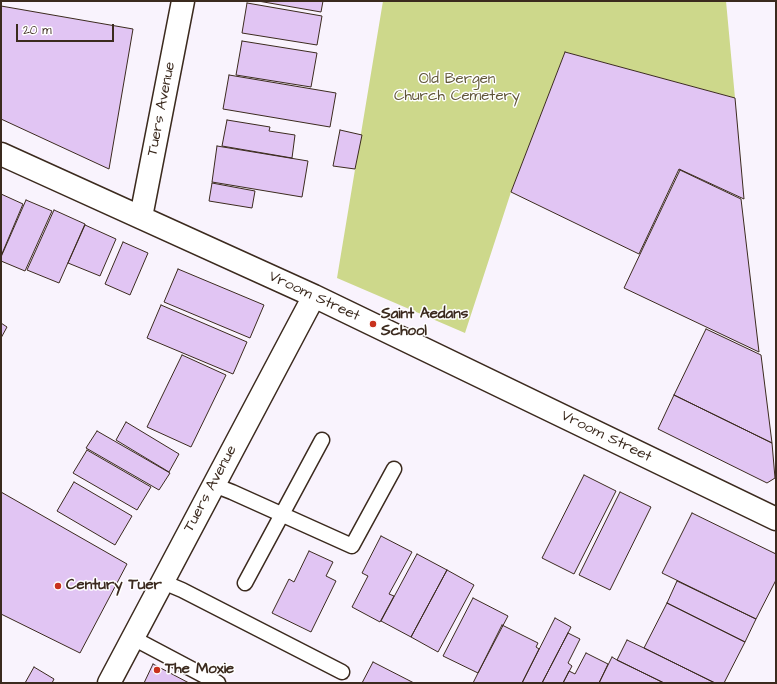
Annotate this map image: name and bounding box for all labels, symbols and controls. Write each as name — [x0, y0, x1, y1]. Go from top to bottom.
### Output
scale bar — [18, 16, 116, 42]
text: 20 m — [23, 22, 52, 39]
street label: Tuers Avenue — [144, 60, 180, 158]
park label: Old Bergen Church Cemetery — [394, 71, 520, 106]
street label: Vroom Street — [266, 268, 362, 326]
place label: Saint Aedans School — [381, 306, 468, 341]
marker: Saint Aedans School — [368, 319, 378, 329]
street label: Vroom Street — [558, 407, 654, 467]
street label: Tuers Avenue — [181, 443, 241, 535]
place label: Century Tuer — [66, 577, 162, 595]
marker: Century Tuer — [53, 581, 63, 591]
place label: The Moxie — [165, 661, 234, 679]
marker: The Moxie — [152, 665, 162, 675]

